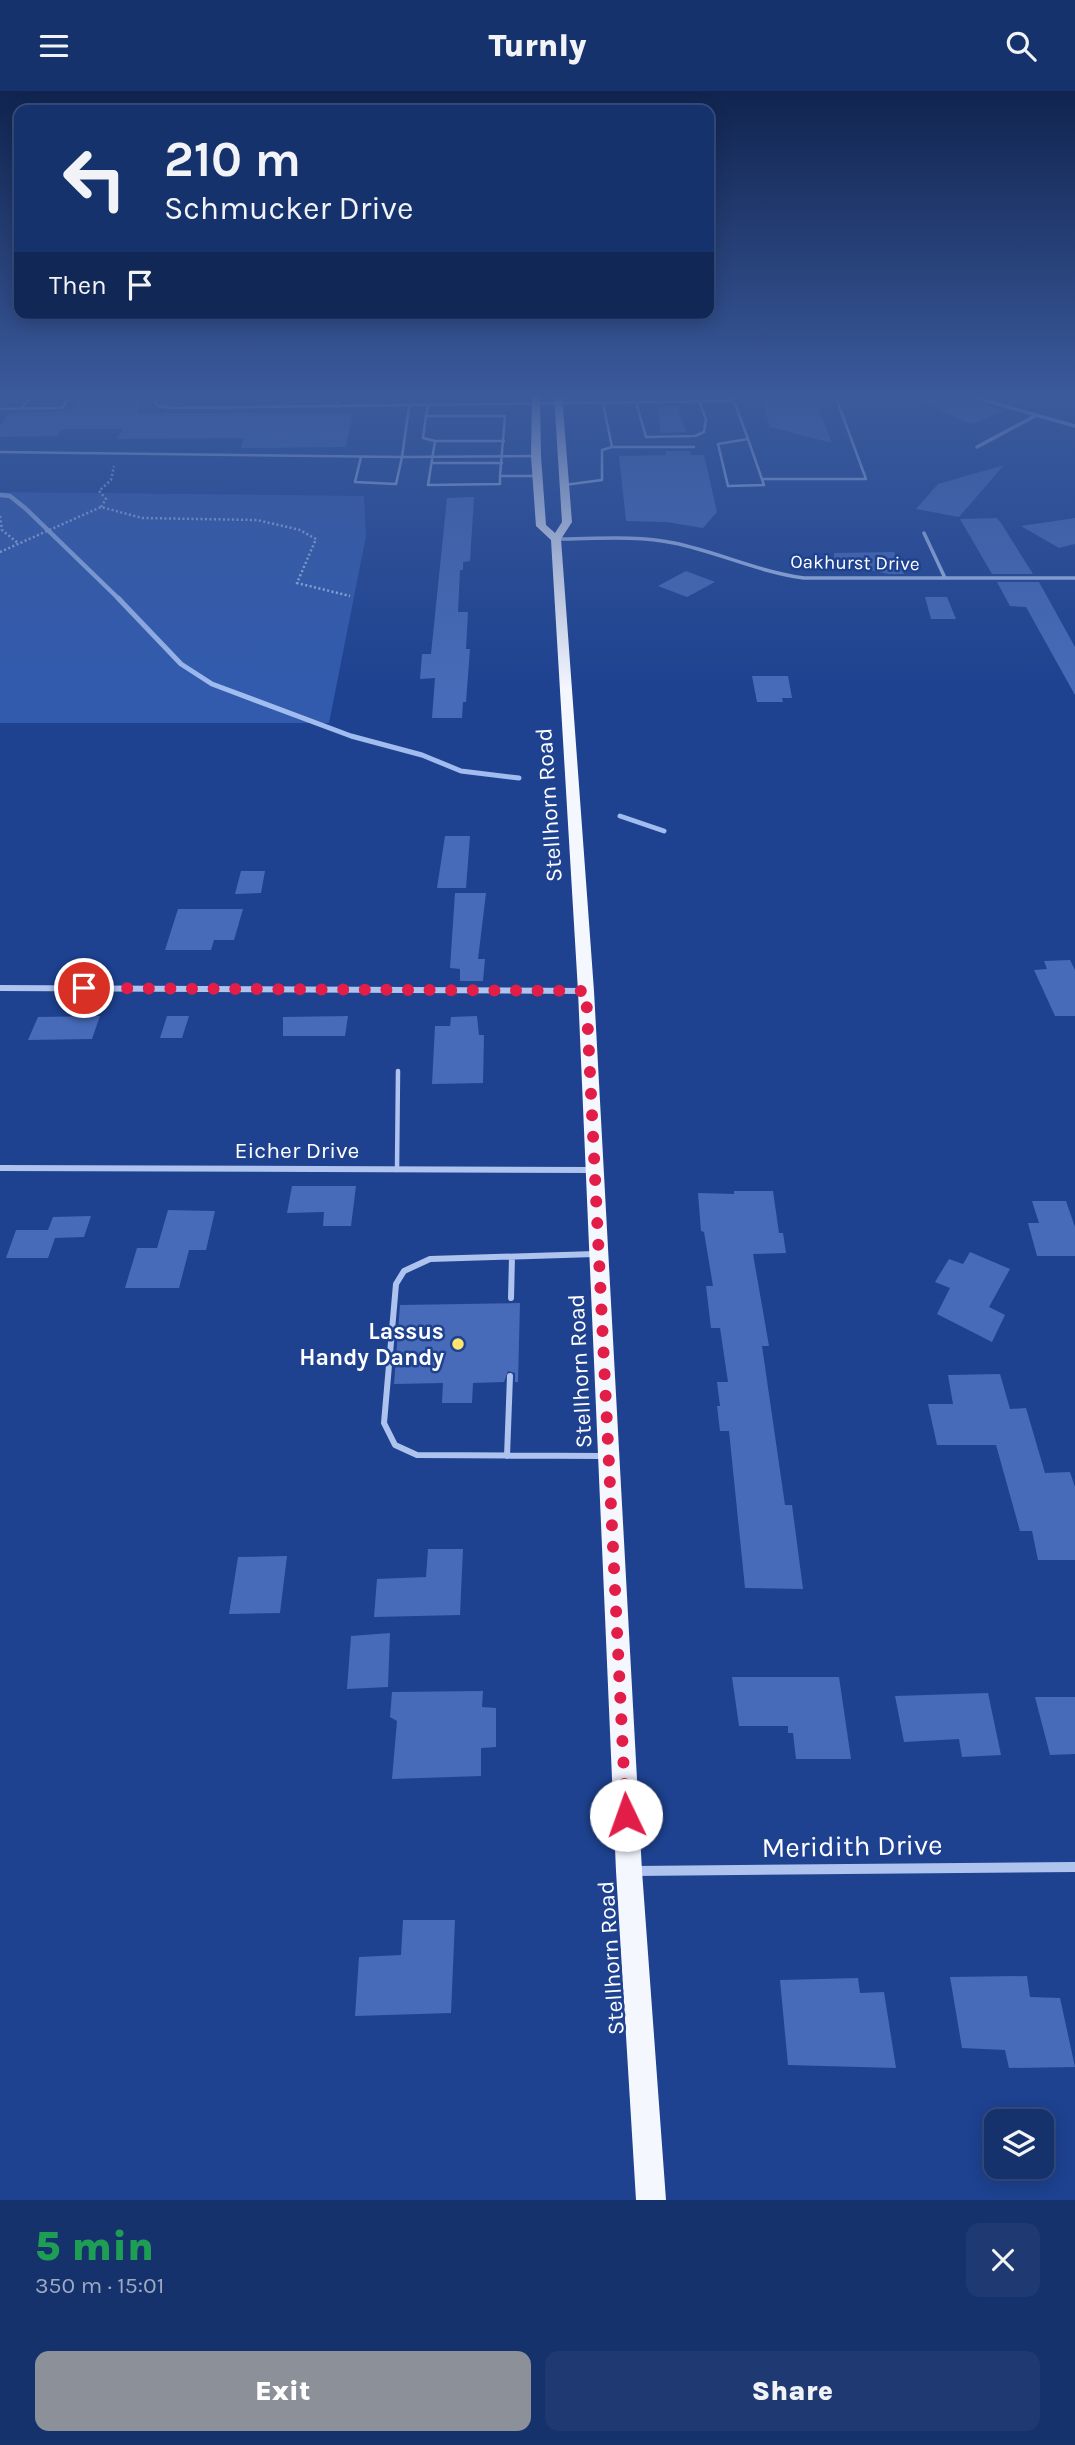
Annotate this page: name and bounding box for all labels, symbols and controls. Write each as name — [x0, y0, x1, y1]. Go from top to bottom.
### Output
icon: menu — [35, 27, 73, 65]
text: Turnly — [489, 27, 586, 64]
icon: search — [1002, 27, 1040, 65]
text: 210 m — [164, 131, 301, 188]
icon: left — [49, 133, 140, 224]
text: Schmucker Drive — [164, 190, 413, 227]
icon: arrive — [121, 266, 159, 304]
text: Then — [49, 270, 107, 301]
street label: Oakhurst Drive — [790, 551, 920, 575]
street label: Stellhorn Road — [530, 727, 568, 883]
pin — [54, 958, 114, 1018]
icon: arrive — [65, 969, 103, 1007]
street label: Eicher Drive — [235, 1137, 359, 1164]
street label: Stellhorn Road — [562, 1293, 598, 1449]
place label: Lassus Handy Dandy — [299, 1318, 444, 1371]
marker: Lassus Handy Dandy — [450, 1336, 466, 1352]
position arrow — [589, 1778, 663, 1852]
street label: Meridith Drive — [761, 1828, 943, 1864]
street label: Stellhorn Road — [592, 1880, 630, 2036]
map controls — [984, 2109, 1054, 2179]
button: layers — [984, 2109, 1054, 2179]
text: 5 min — [35, 2221, 154, 2271]
button: close — [966, 2223, 1040, 2297]
text: 350 m · 15:01 — [35, 2272, 164, 2299]
button: Exit — [35, 2351, 531, 2431]
button: Share — [545, 2351, 1040, 2431]

